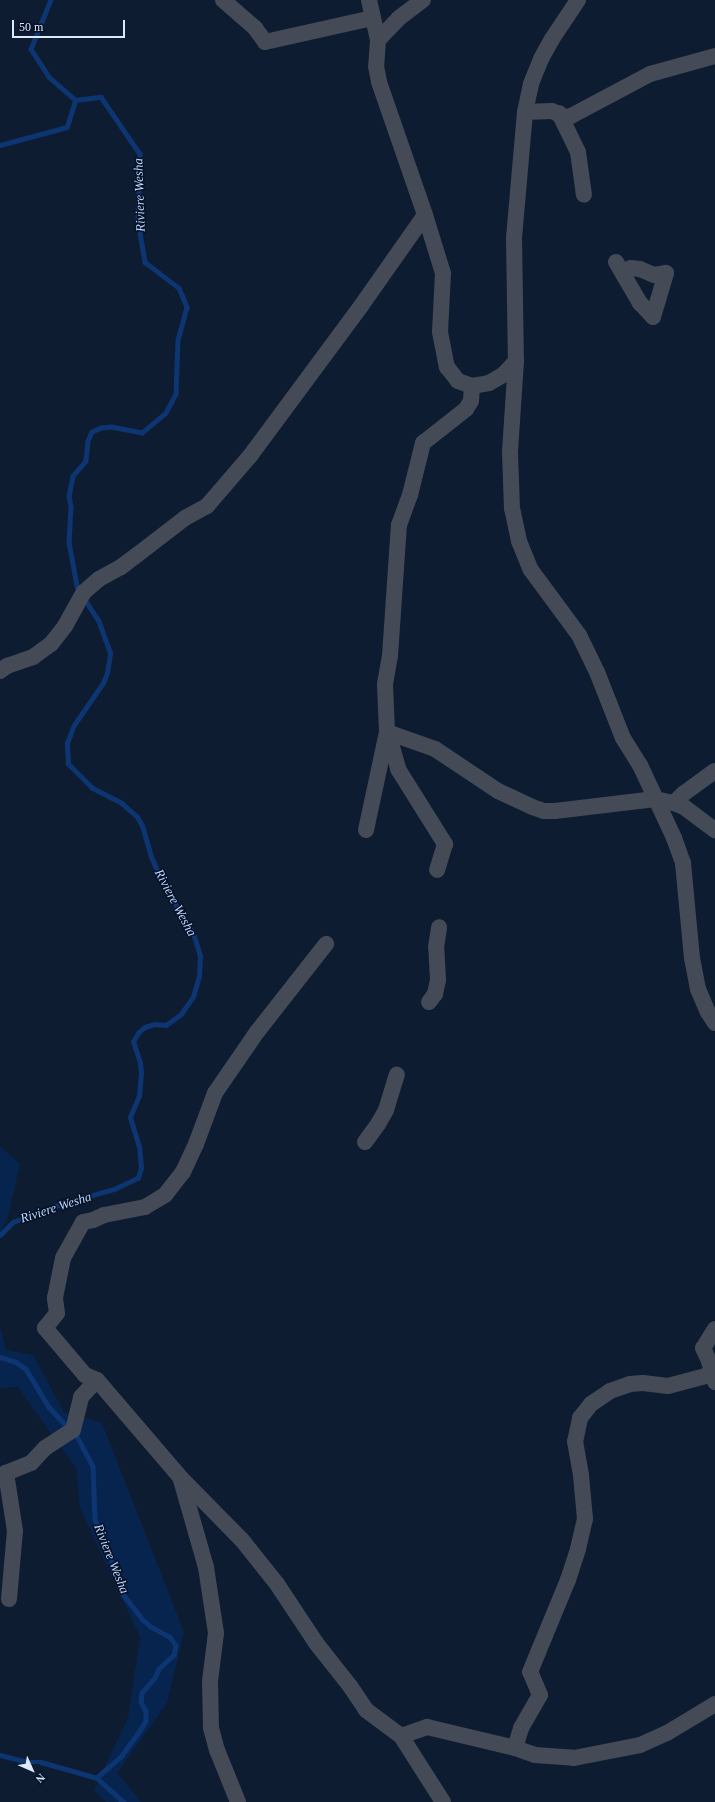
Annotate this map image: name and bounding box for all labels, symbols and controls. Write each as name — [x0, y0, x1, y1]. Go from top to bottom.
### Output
scale bar — [14, 12, 127, 38]
text: 50 m — [19, 20, 43, 34]
water label: Riviere Wesha — [131, 158, 149, 232]
water label: Riviere Wesha — [151, 867, 199, 939]
water label: Riviere Wesha — [19, 1189, 93, 1227]
water label: Riviere Wesha — [90, 1522, 132, 1596]
north arrow — [12, 1750, 52, 1790]
text: N — [33, 1771, 48, 1786]

